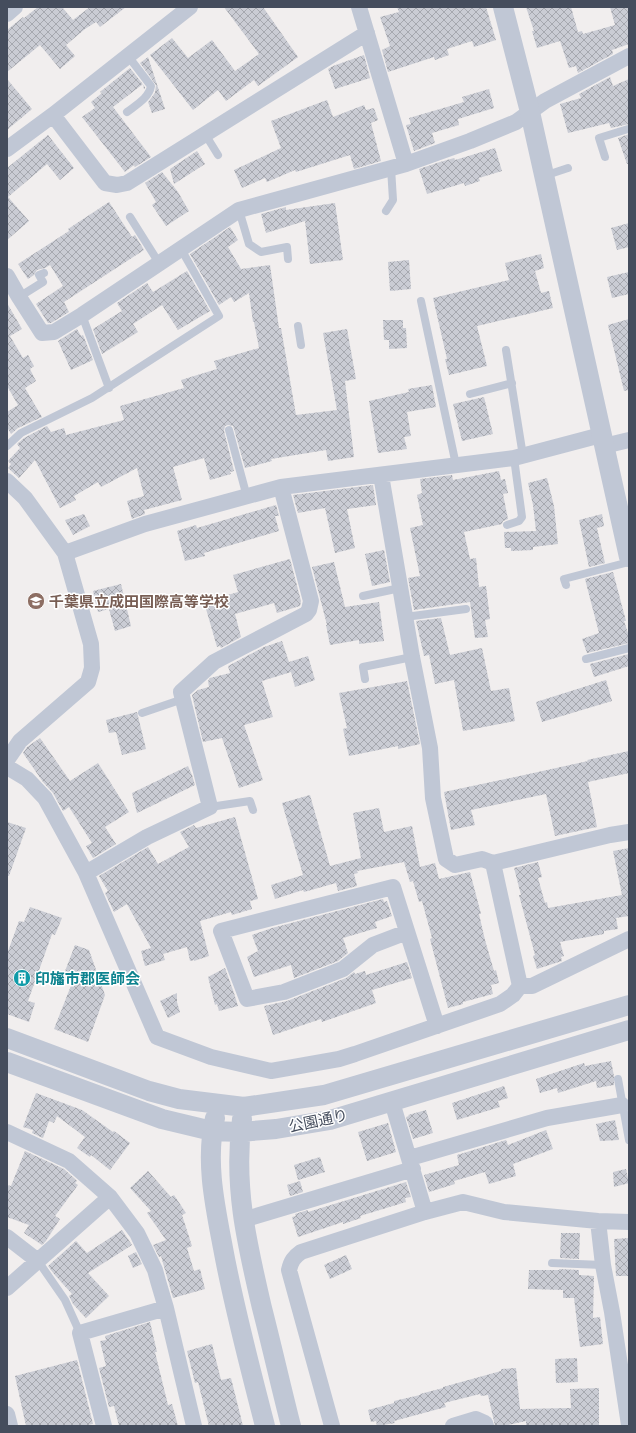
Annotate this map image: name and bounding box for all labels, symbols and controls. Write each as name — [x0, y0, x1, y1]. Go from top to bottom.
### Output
school or university icon: 千葉県立成田国際高等学校 — [26, 591, 46, 611]
place label: 千葉県立成田国際高等学校 — [49, 592, 229, 610]
building icon: 印旛市郡医師会 — [12, 968, 32, 988]
place label: 印旛市郡医師会 — [35, 969, 140, 987]
street label: 公園通り — [287, 1105, 349, 1135]

